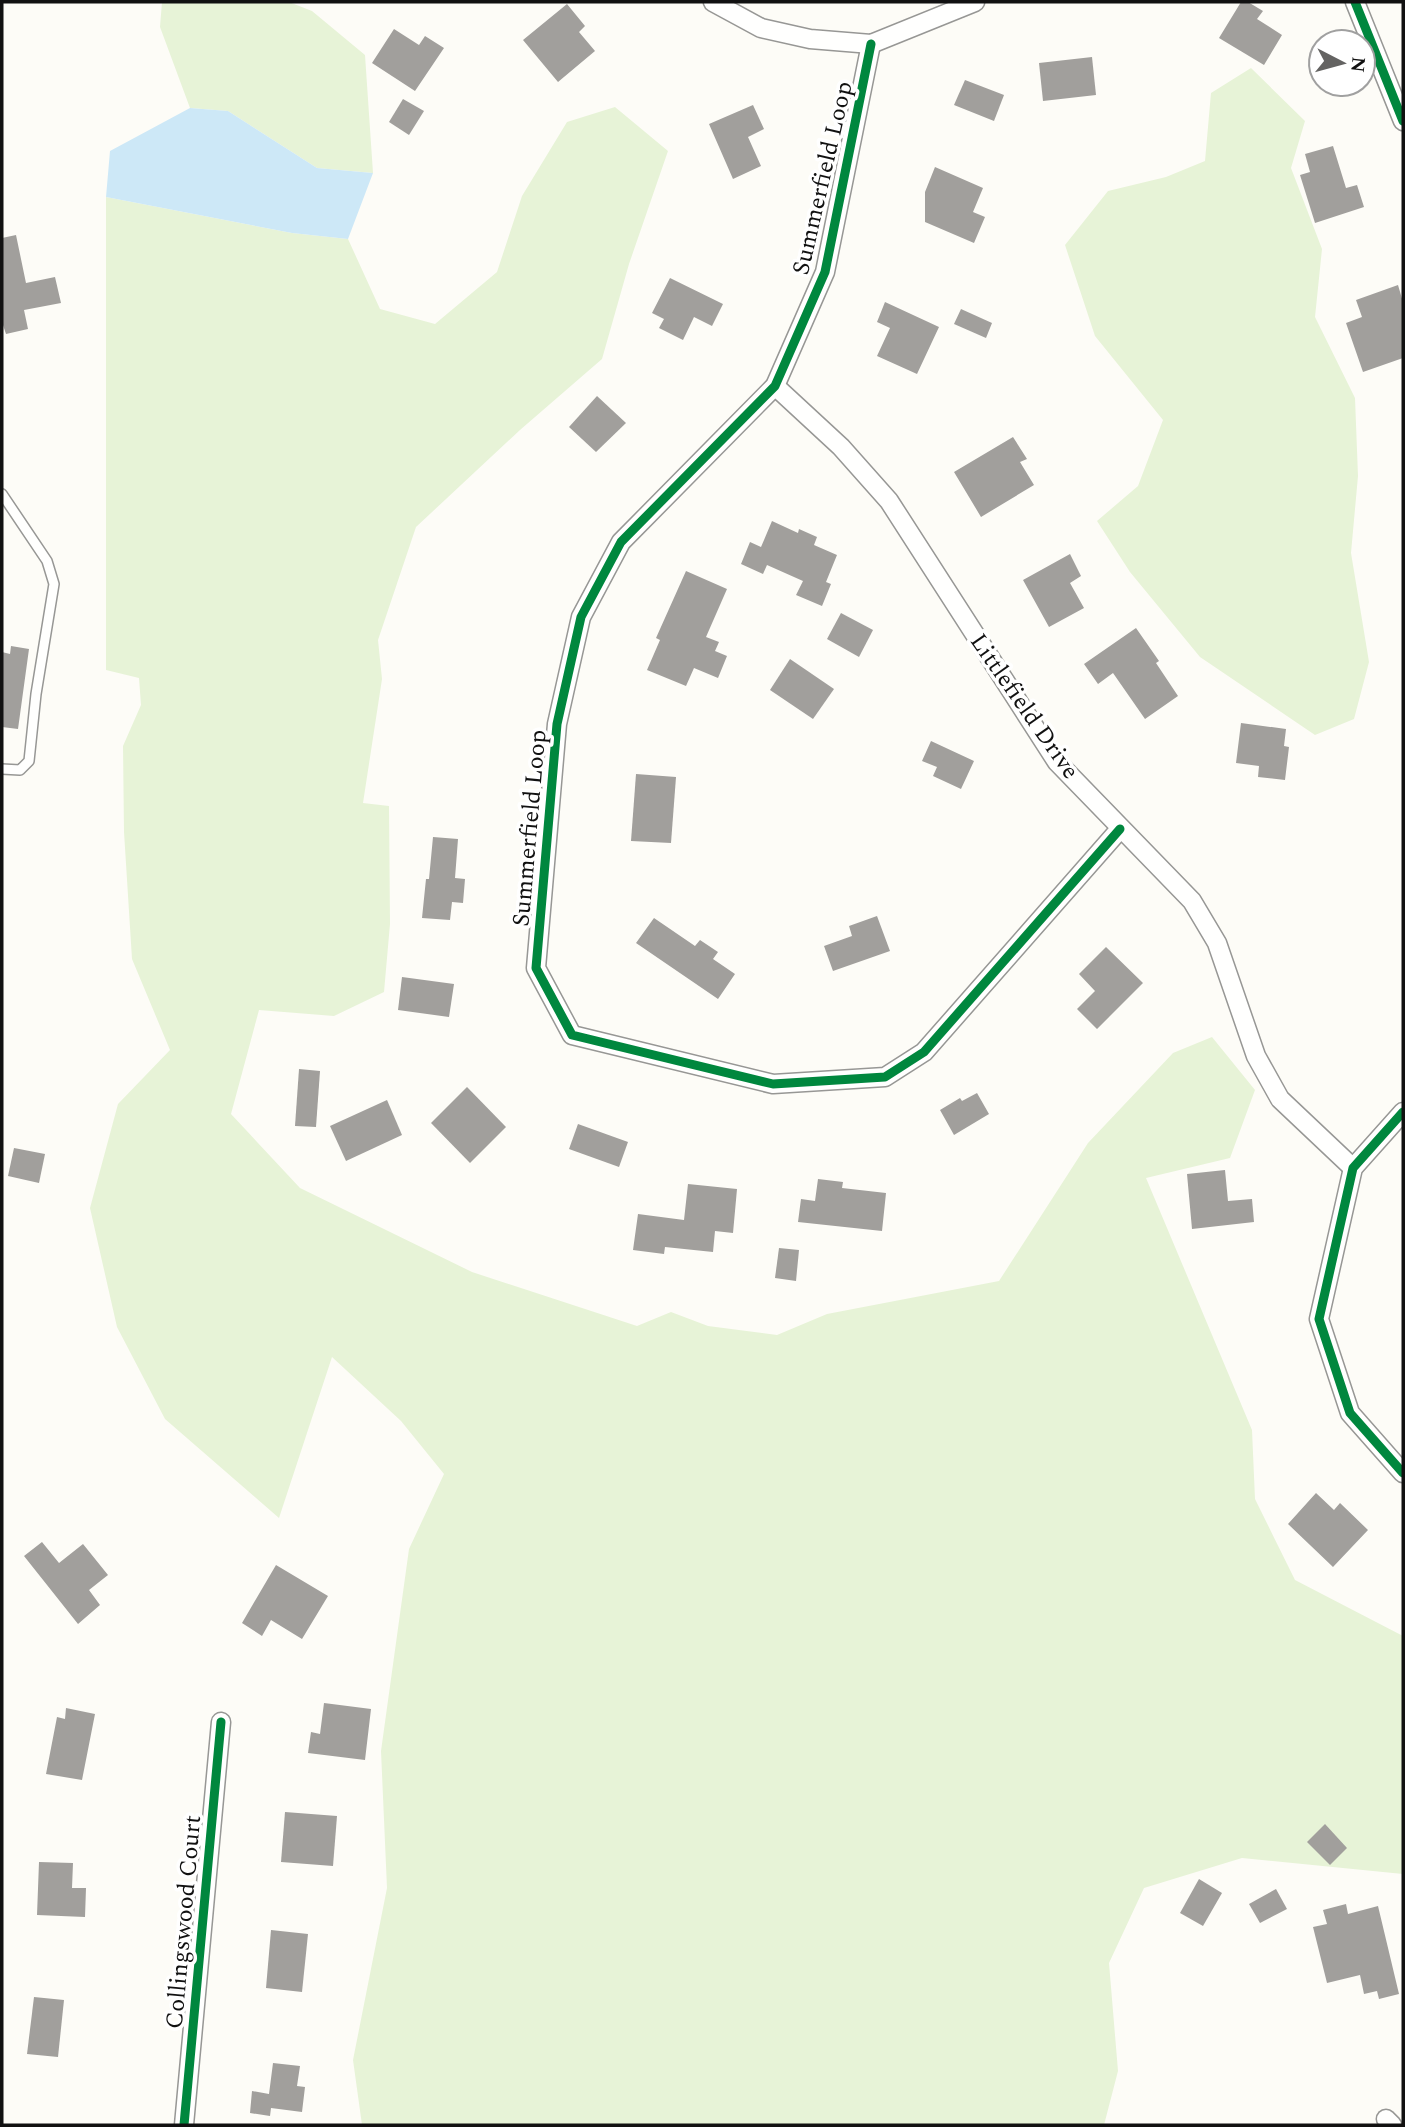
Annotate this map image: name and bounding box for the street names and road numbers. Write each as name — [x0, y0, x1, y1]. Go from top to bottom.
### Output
street label: Summerfield Loop — [783, 78, 863, 278]
street label: Littlefield Drive — [960, 626, 1088, 787]
street label: Summerfield Loop — [503, 728, 557, 928]
street label: Collingswood Court — [157, 1814, 211, 2031]

